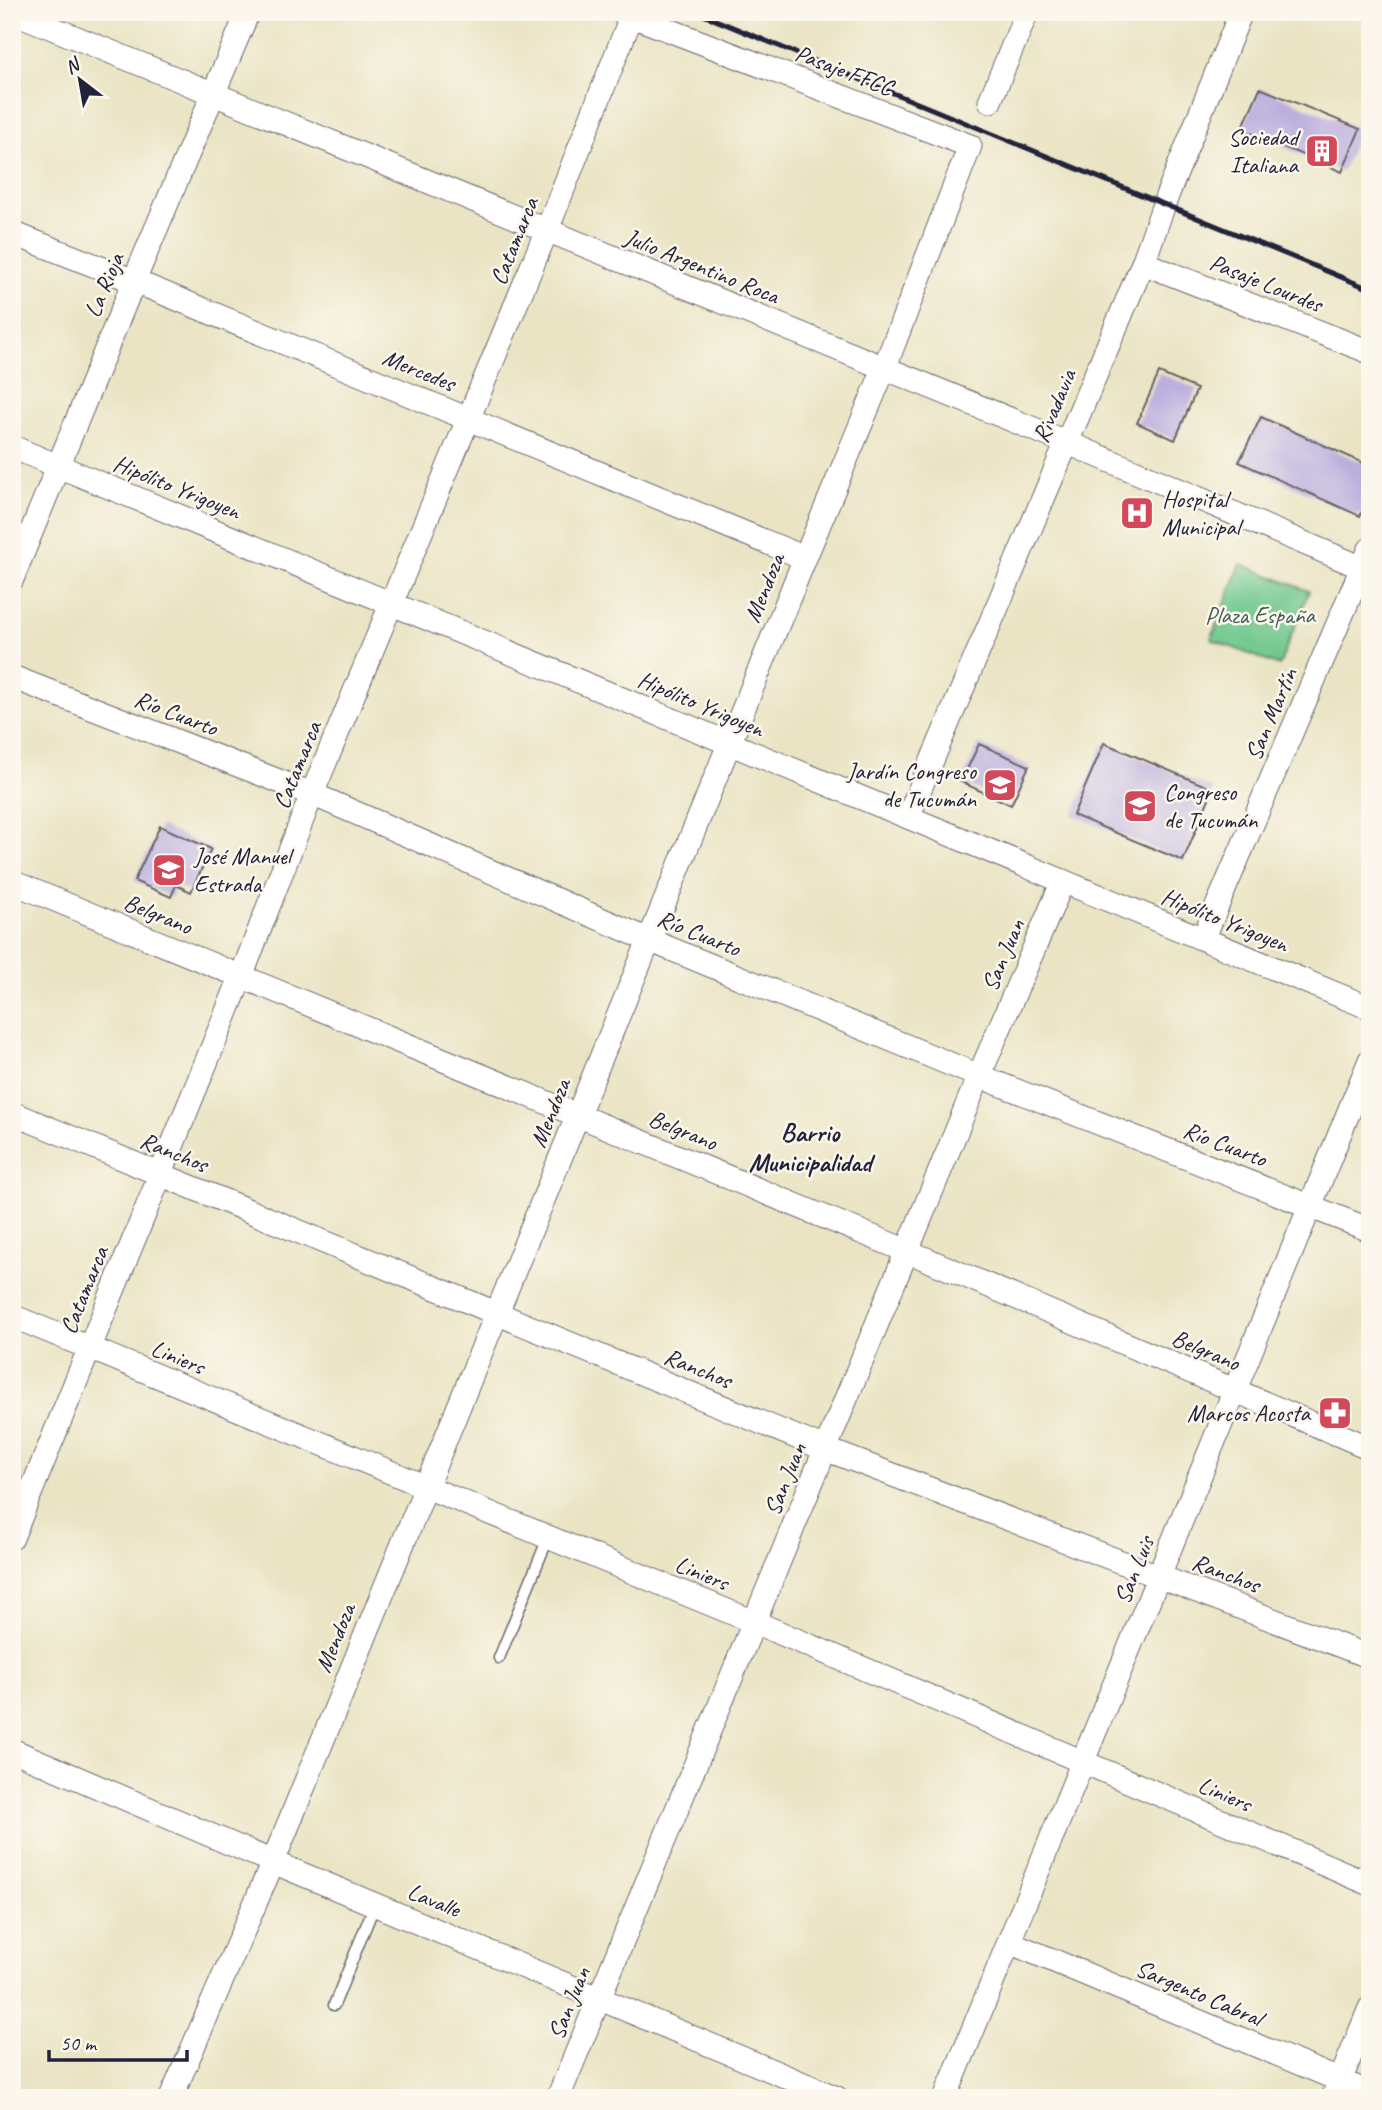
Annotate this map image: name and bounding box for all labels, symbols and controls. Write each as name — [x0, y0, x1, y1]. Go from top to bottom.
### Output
street label: Pasaje FFCC — [791, 38, 900, 103]
north arrow — [46, 46, 116, 116]
text: N — [61, 51, 86, 80]
place label: Sociedad Italiana — [1228, 122, 1302, 180]
building icon: Sociedad Italiana — [1303, 132, 1341, 170]
street label: Catamarca — [483, 192, 546, 289]
street label: Julio Argentino Roca — [620, 221, 785, 311]
street label: La Rioja — [77, 247, 131, 322]
street label: Pasaje Lourdes — [1205, 247, 1328, 320]
street label: Mercedes — [378, 342, 462, 399]
street label: Rivadavia — [1025, 364, 1083, 447]
street label: Hipólito Yrigoyen — [109, 448, 246, 526]
place label: Hospital Municipal — [1162, 484, 1244, 542]
hospital icon: Hospital Municipal — [1118, 494, 1156, 532]
street label: Mendoza — [737, 547, 792, 627]
park label: Plaza España — [1205, 600, 1317, 630]
street label: San Martín — [1238, 662, 1304, 765]
street label: Hipólito Yrigoyen — [633, 664, 770, 744]
street label: Río Cuarto — [130, 683, 223, 743]
street label: Catamarca — [266, 716, 329, 813]
place label: Jardín Congreso de Tucumán — [846, 756, 978, 814]
school or university icon: Jardín Congreso de Tucumán — [981, 766, 1019, 804]
place label: Congreso de Tucumán — [1164, 777, 1258, 835]
school or university icon: Congreso de Tucumán — [1121, 787, 1159, 825]
place label: José Manuel Estrada — [193, 841, 295, 899]
school or university icon: José Manuel Estrada — [150, 851, 188, 889]
street label: Hipólito Yrigoyen — [1157, 881, 1294, 959]
street label: Belgrano — [120, 887, 198, 942]
street label: Río Cuarto — [653, 903, 746, 964]
street label: San Juan — [974, 914, 1032, 996]
street label: Mendoza — [523, 1072, 578, 1152]
street label: Belgrano — [645, 1103, 723, 1158]
street label: Río Cuarto — [1179, 1114, 1272, 1174]
district label: Barrio Municipalidad — [749, 1116, 876, 1179]
street label: Ranchos — [136, 1125, 215, 1180]
street label: Catamarca — [53, 1241, 116, 1338]
street label: Belgrano — [1168, 1322, 1246, 1378]
street label: Liniers — [147, 1333, 211, 1382]
street label: Ranchos — [660, 1341, 739, 1396]
pharmacy icon: Marcos Acosta — [1316, 1394, 1354, 1432]
place label: Marcos Acosta — [1187, 1398, 1312, 1428]
street label: San Juan — [757, 1438, 813, 1520]
street label: San Luis — [1107, 1530, 1162, 1608]
street label: Ranchos — [1188, 1546, 1267, 1601]
street label: Liniers — [671, 1549, 735, 1598]
street label: Mendoza — [308, 1597, 363, 1677]
street label: Liniers — [1194, 1769, 1258, 1819]
street label: Lavalle — [403, 1876, 467, 1925]
street label: Sargento Cabral — [1131, 1953, 1270, 2035]
street label: San Juan — [541, 1962, 597, 2044]
scale bar — [49, 2019, 187, 2063]
text: 50 m — [60, 2030, 98, 2056]

